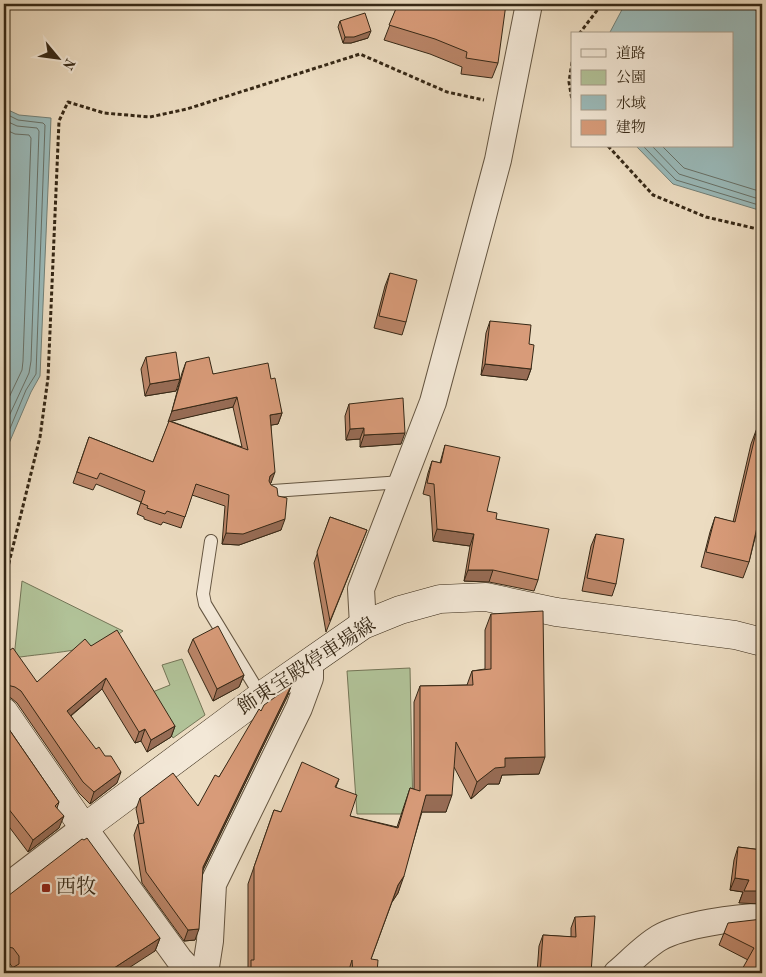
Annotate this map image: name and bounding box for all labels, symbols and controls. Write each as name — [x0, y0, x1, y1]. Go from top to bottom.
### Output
north arrow — [32, 32, 82, 82]
legend — [571, 32, 734, 148]
text: 道路 — [616, 45, 646, 62]
text: N — [60, 56, 77, 72]
text: 公園 — [616, 69, 646, 86]
text: 水域 — [616, 95, 646, 112]
text: 建物 — [616, 119, 646, 136]
street label: 飾東宝殿停車場線 — [233, 613, 380, 719]
place label: 西牧 — [56, 876, 96, 898]
marker: 西牧 — [40, 882, 52, 894]

